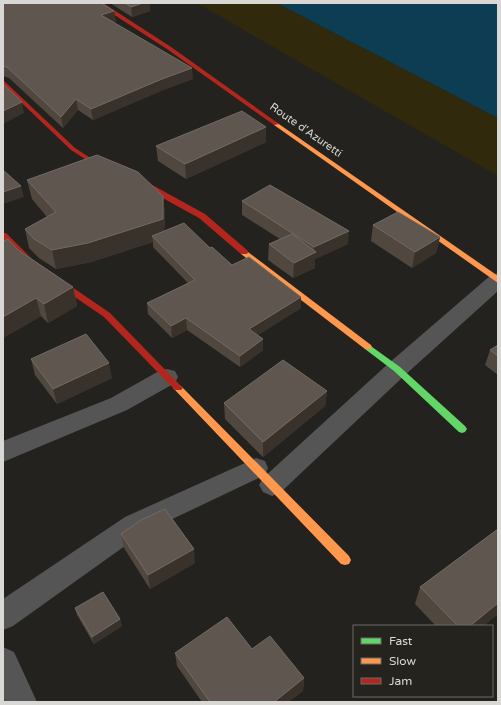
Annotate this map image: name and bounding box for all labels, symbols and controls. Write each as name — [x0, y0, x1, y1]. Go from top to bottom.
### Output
street label: Route d'Azuretti — [267, 100, 345, 160]
legend — [353, 625, 493, 697]
text: Fast — [389, 634, 413, 648]
text: Slow — [389, 654, 416, 668]
text: Jam — [389, 674, 412, 688]

